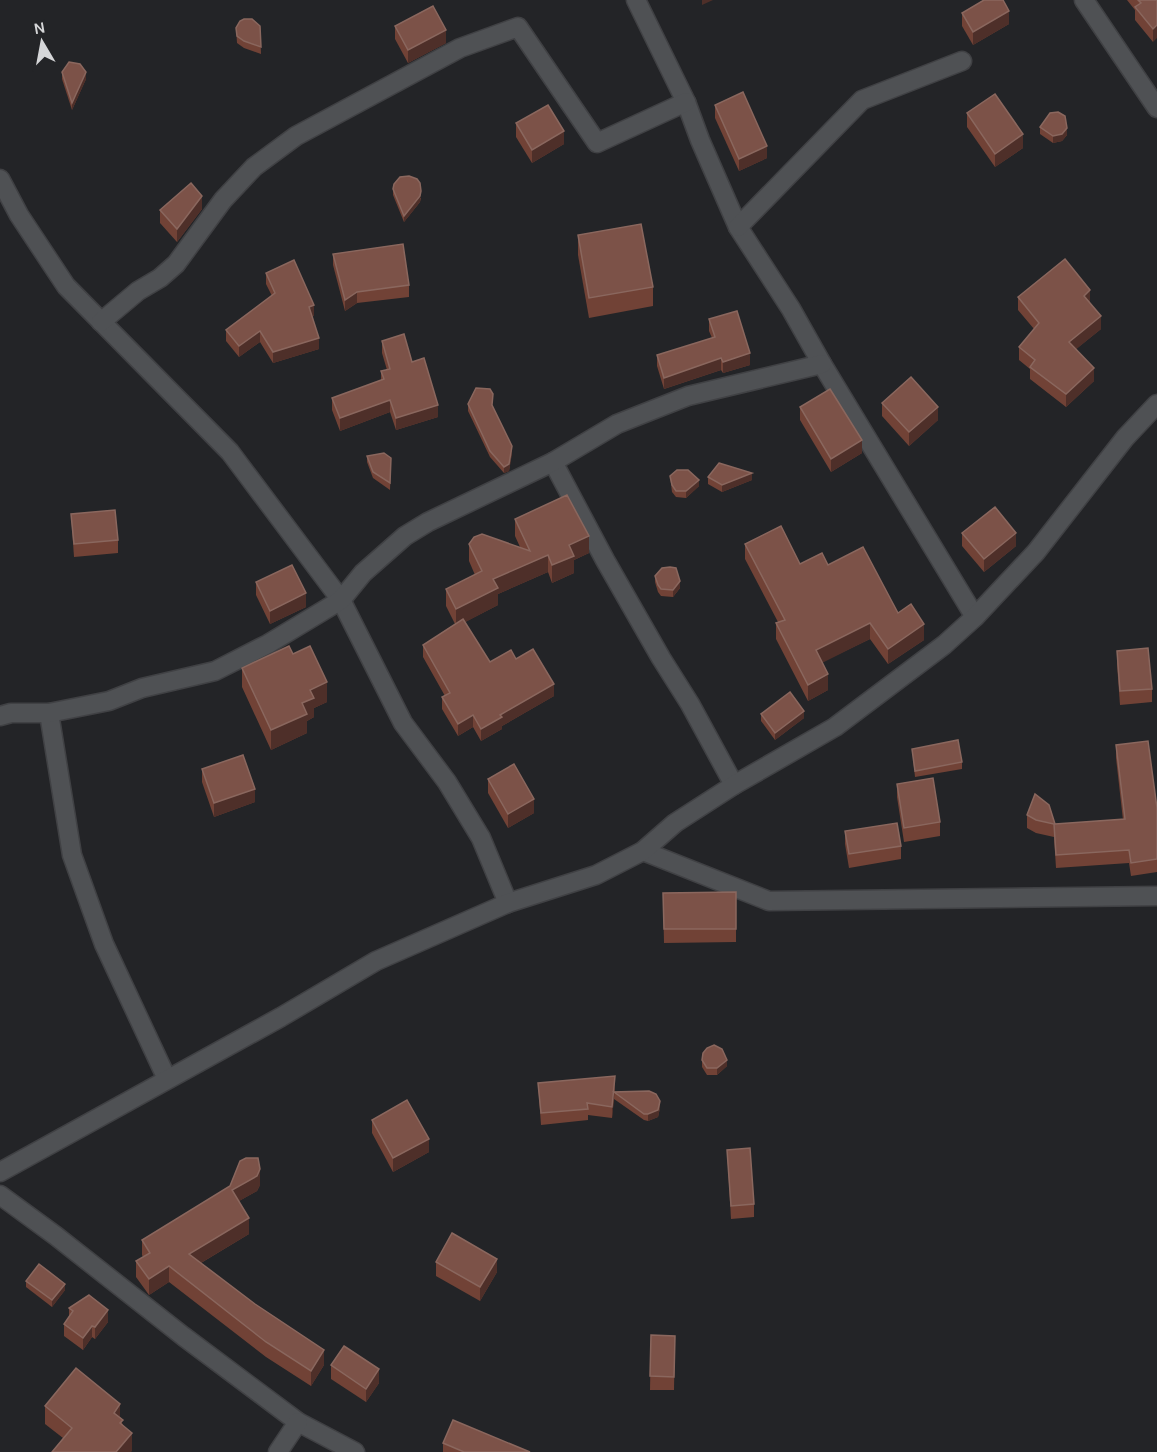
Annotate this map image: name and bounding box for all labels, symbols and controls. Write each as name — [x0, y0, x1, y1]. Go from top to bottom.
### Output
north arrow — [12, 12, 72, 72]
text: N — [32, 17, 47, 38]

